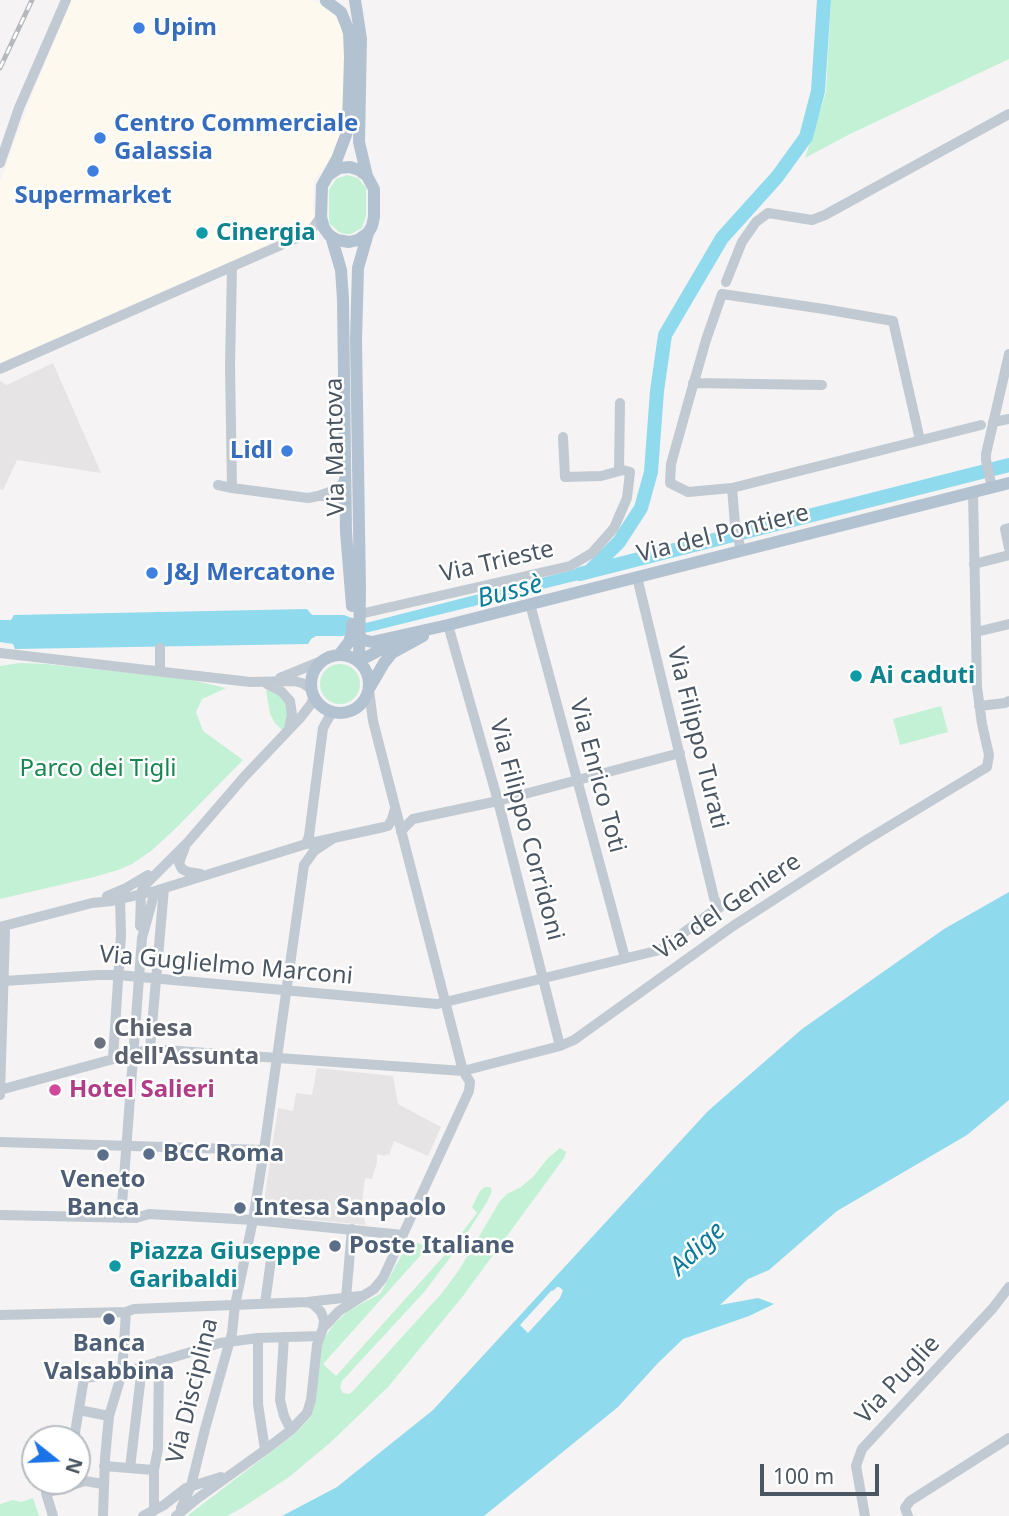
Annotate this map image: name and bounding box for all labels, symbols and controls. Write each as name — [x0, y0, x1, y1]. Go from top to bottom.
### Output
place label: Upim — [153, 14, 217, 42]
marker: Upim — [131, 20, 147, 36]
place label: Centro Commerciale Galassia — [114, 110, 358, 166]
marker: Centro Commerciale Galassia — [92, 130, 108, 146]
marker: Supermarket — [85, 163, 101, 179]
place label: Supermarket — [14, 182, 172, 210]
place label: Cinergia — [216, 219, 316, 247]
marker: Cinergia — [194, 225, 210, 241]
street label: Via Mantova — [320, 377, 352, 517]
place label: Lidl — [230, 437, 273, 465]
marker: Lidl — [279, 443, 295, 459]
street label: Via del Pontiere — [634, 499, 812, 569]
street label: Via Trieste — [437, 535, 557, 589]
place label: J&J Mercatone — [166, 559, 335, 587]
marker: J&J Mercatone — [144, 565, 160, 581]
water label: Bussè — [474, 569, 546, 615]
street label: Via Filippo Turati — [660, 644, 734, 832]
place label: Ai caduti — [870, 662, 975, 690]
marker: Ai caduti — [848, 668, 864, 684]
street label: Via Enrico Toti — [563, 696, 631, 856]
street label: Via Filippo Corridoni — [483, 716, 569, 944]
park label: Parco dei Tigli — [19, 755, 177, 783]
street label: Via del Geniere — [650, 848, 806, 966]
street label: Via Guglielmo Marconi — [98, 941, 354, 991]
place label: Chiesa dell'Assunta — [114, 1015, 259, 1071]
marker: Chiesa dell'Assunta — [92, 1035, 108, 1051]
place label: Hotel Salieri — [69, 1076, 215, 1104]
marker: Hotel Salieri — [47, 1082, 63, 1098]
place label: BCC Roma — [163, 1140, 284, 1168]
marker: BCC Roma — [141, 1146, 157, 1162]
marker: Veneto Banca — [95, 1147, 111, 1163]
place label: Veneto Banca — [61, 1166, 145, 1222]
place label: Intesa Sanpaolo — [254, 1194, 446, 1222]
marker: Intesa Sanpaolo — [232, 1200, 248, 1216]
water label: Adige — [664, 1216, 732, 1282]
place label: Poste Italiane — [349, 1232, 515, 1260]
place label: Piazza Giuseppe Garibaldi — [129, 1238, 321, 1294]
marker: Poste Italiane — [327, 1238, 343, 1254]
marker: Piazza Giuseppe Garibaldi — [107, 1258, 123, 1274]
marker: Banca Valsabbina — [101, 1311, 117, 1327]
street label: Via Disciplina — [161, 1315, 225, 1467]
place label: Banca Valsabbina — [44, 1330, 174, 1386]
street label: Via Puglie — [850, 1330, 946, 1430]
north arrow — [21, 1425, 91, 1495]
scale bar — [764, 1450, 883, 1494]
text: N — [59, 1454, 89, 1477]
text: 100 m — [773, 1462, 834, 1490]

